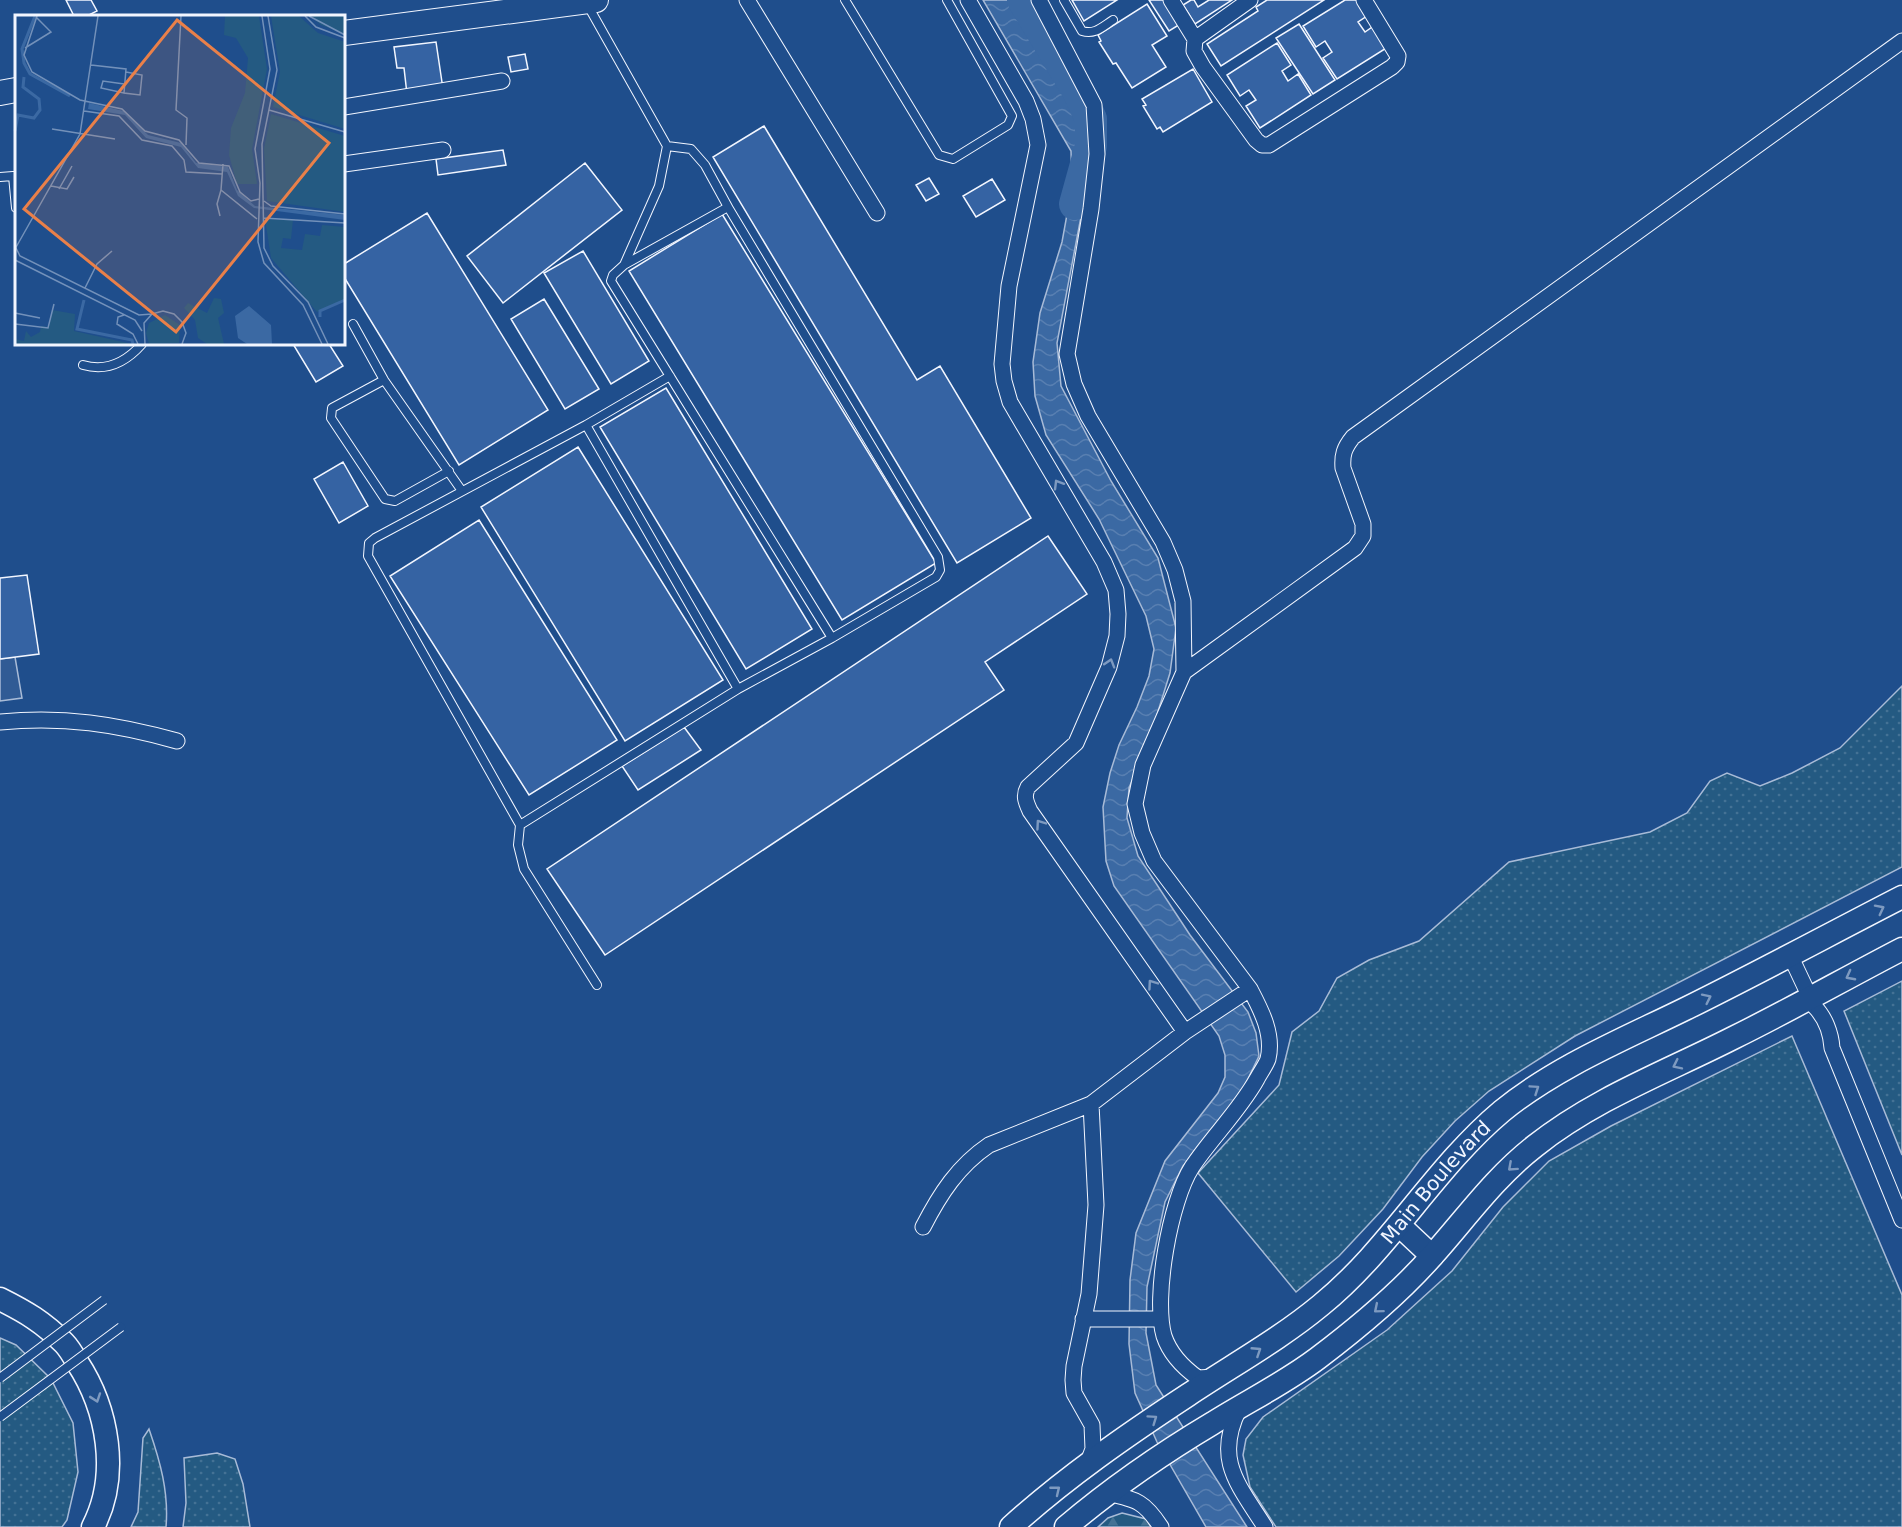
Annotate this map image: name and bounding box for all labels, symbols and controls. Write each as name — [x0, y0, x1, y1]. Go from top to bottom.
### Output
inset map — [15, 15, 345, 345]
one-way arrow — [1054, 480, 1065, 490]
one-way arrow — [1103, 658, 1115, 669]
one-way arrow — [1036, 820, 1047, 831]
one-way arrow — [1873, 905, 1884, 916]
one-way arrow — [1846, 969, 1856, 980]
one-way arrow — [1148, 980, 1159, 991]
one-way arrow — [1701, 994, 1712, 1005]
one-way arrow — [1672, 1058, 1683, 1070]
one-way arrow — [1528, 1085, 1539, 1096]
street label: Main Boulevard — [1376, 1115, 1495, 1249]
one-way arrow — [1508, 1160, 1518, 1171]
one-way arrow — [1374, 1302, 1385, 1313]
one-way arrow — [1250, 1347, 1261, 1358]
one-way arrow — [89, 1392, 101, 1403]
one-way arrow — [1146, 1415, 1157, 1426]
one-way arrow — [1049, 1486, 1060, 1497]

